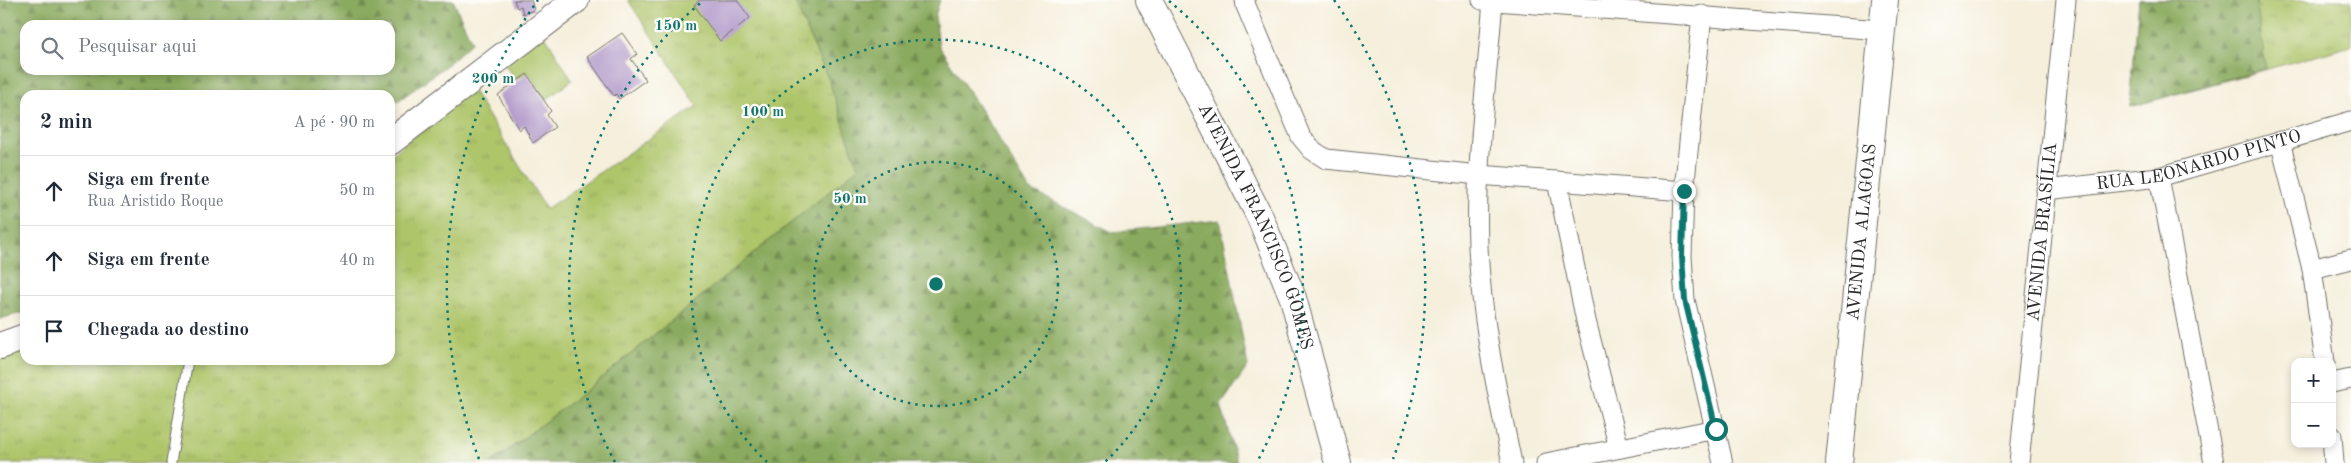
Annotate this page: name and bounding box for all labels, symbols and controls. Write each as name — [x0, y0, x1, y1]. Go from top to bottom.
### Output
text: 150 m — [655, 19, 697, 34]
search box — [20, 20, 395, 75]
icon: search — [38, 34, 66, 62]
text: Pesquisar aqui — [78, 38, 197, 57]
text: 200 m — [472, 72, 514, 87]
street label: AVENIDA FRANCISCO GOMES — [1195, 101, 1316, 352]
text: 100 m — [742, 105, 784, 120]
text: 2 min — [40, 112, 93, 133]
text: A pé · 90 m — [293, 115, 375, 131]
street label: RUA LEONARDO PINTO — [2095, 127, 2303, 193]
street label: AVENIDA BRASÍLIA — [2024, 141, 2061, 323]
street label: AVENIDA ALAGOAS — [1844, 143, 1880, 322]
text: Siga em frente — [87, 171, 210, 190]
icon: ahead — [40, 177, 68, 205]
route end — [1673, 180, 1696, 203]
text: 50 m — [339, 183, 375, 199]
text: 50 m — [833, 192, 867, 207]
text: Rua Aristido Roque — [87, 194, 223, 210]
icon: ahead — [40, 247, 68, 275]
text: Siga em frente — [87, 251, 210, 270]
text: 40 m — [339, 253, 375, 269]
centre of rings — [927, 275, 945, 293]
icon: arrive — [40, 317, 68, 345]
text: Chegada ao destino — [87, 321, 249, 340]
map controls — [2291, 358, 2336, 448]
button: + — [2291, 358, 2336, 403]
button: − — [2291, 403, 2336, 448]
route start — [1705, 418, 1728, 441]

